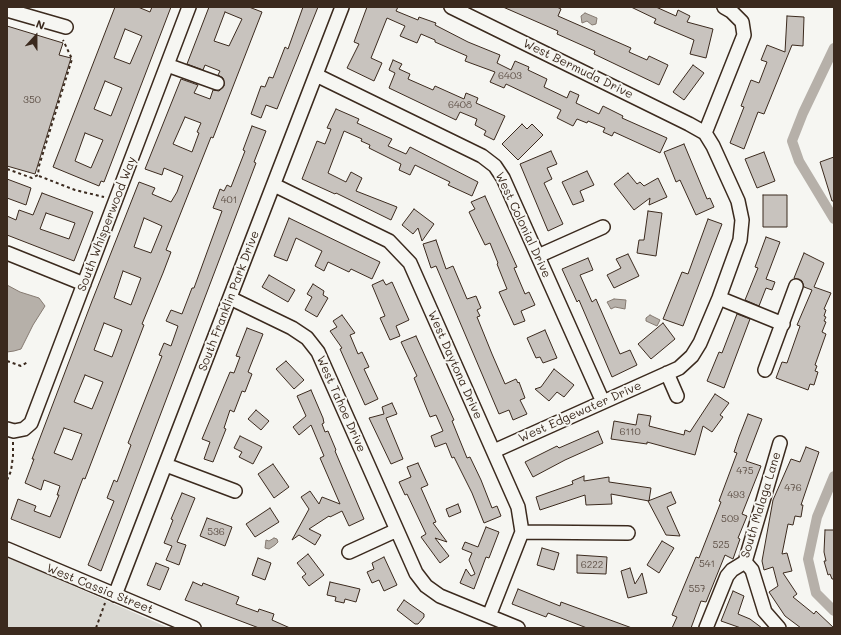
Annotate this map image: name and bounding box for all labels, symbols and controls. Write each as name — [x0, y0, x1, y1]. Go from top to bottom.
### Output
north arrow — [16, 16, 56, 56]
text: N — [34, 16, 47, 33]
street label: West Bermuda Drive — [521, 36, 635, 102]
house number: 6403 — [498, 70, 522, 82]
house number: 350 — [23, 94, 41, 106]
house number: 6408 — [448, 99, 472, 111]
street label: South Whisperwood Way — [75, 155, 139, 293]
street label: West Colonial Drive — [492, 170, 554, 280]
house number: 401 — [221, 194, 237, 206]
street label: South Franklin Park Drive — [195, 229, 263, 373]
street label: West Daytona Drive — [425, 309, 485, 421]
street label: West Tahoe Drive — [313, 354, 369, 454]
street label: West Edgewater Drive — [516, 378, 644, 446]
house number: 6110 — [619, 426, 641, 438]
street label: South Malaga Lane — [738, 450, 784, 560]
house number: 475 — [736, 465, 754, 477]
house number: 476 — [784, 482, 802, 494]
house number: 493 — [727, 489, 745, 501]
house number: 509 — [721, 513, 739, 525]
house number: 536 — [207, 526, 225, 538]
house number: 525 — [712, 539, 730, 551]
house number: 541 — [699, 558, 715, 570]
house number: 6222 — [581, 559, 603, 571]
street label: West Cassia Street — [45, 561, 155, 617]
house number: 557 — [688, 583, 706, 595]

